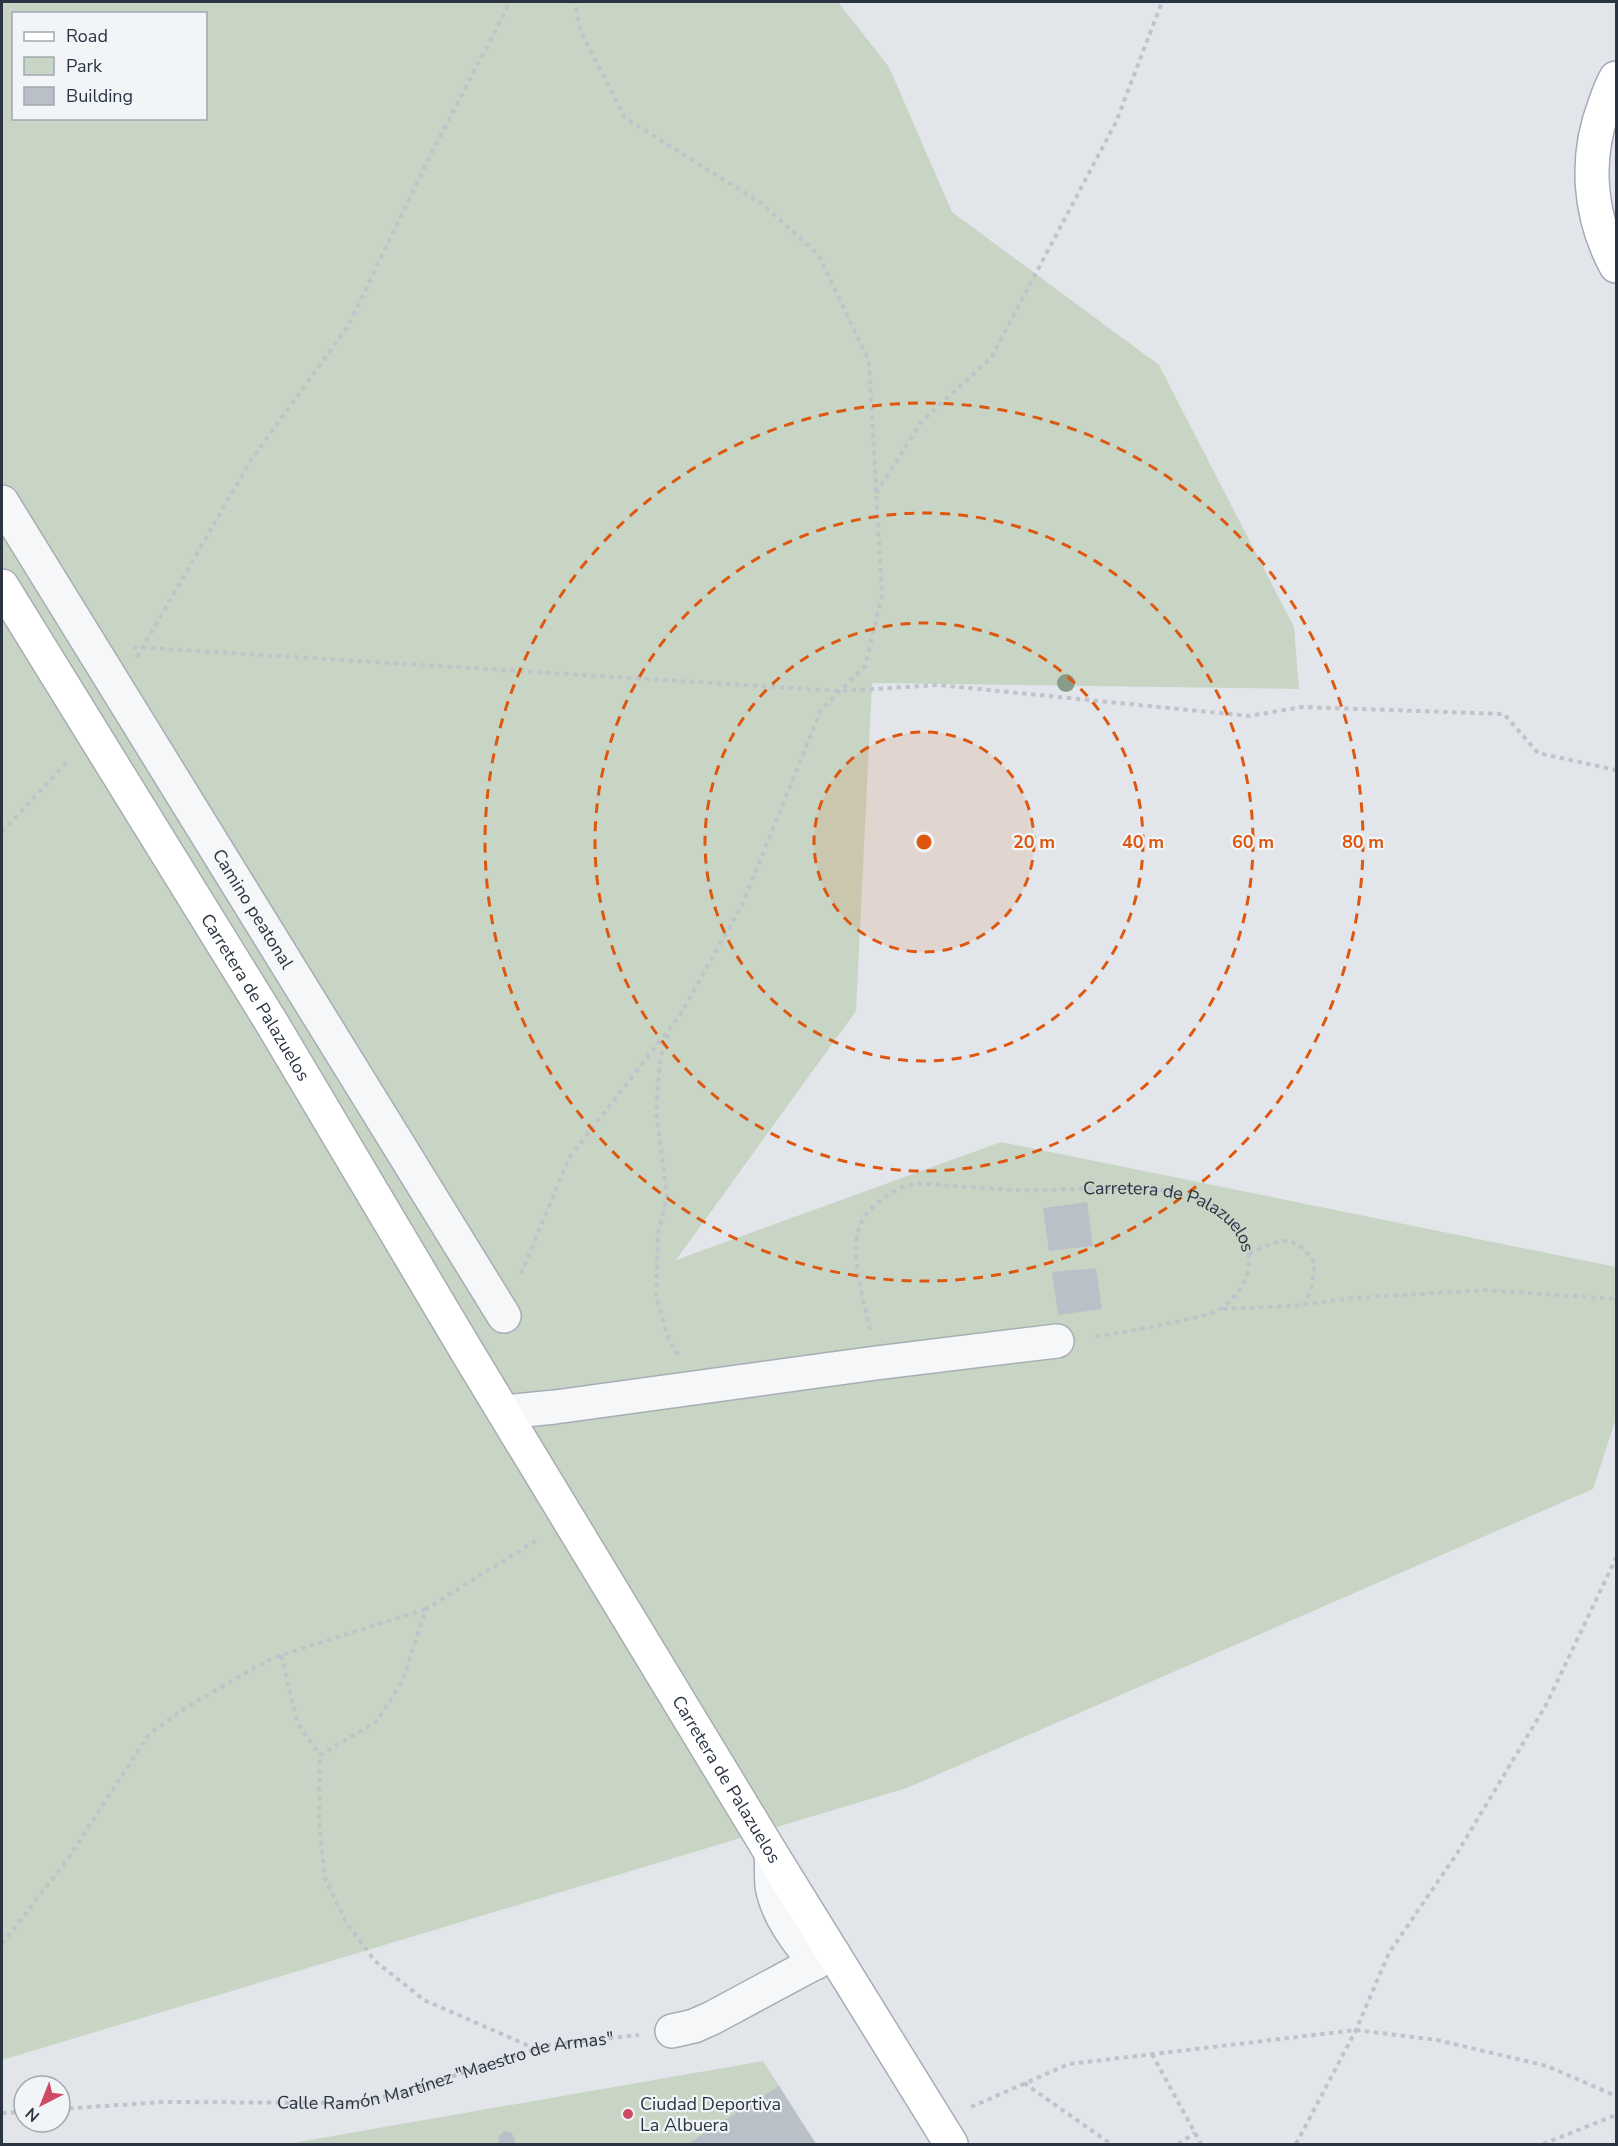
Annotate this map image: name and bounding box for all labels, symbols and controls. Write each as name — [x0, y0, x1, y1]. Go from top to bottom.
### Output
legend — [12, 12, 207, 120]
text: Road — [66, 24, 108, 48]
text: Park — [66, 54, 103, 78]
text: Building — [66, 84, 133, 108]
text: 20 m — [1013, 830, 1055, 854]
text: 40 m — [1122, 830, 1164, 854]
text: 60 m — [1232, 830, 1274, 854]
text: 80 m — [1342, 830, 1384, 854]
centre of rings — [914, 832, 934, 852]
street label: Camino peatonal — [207, 844, 299, 974]
street label: Carretera de Palazuelos — [195, 909, 316, 1085]
street label: Carretera de Palazuelos — [1083, 1176, 1260, 1254]
street label: Carretera de Palazuelos — [666, 1691, 786, 1868]
street label: Calle Ramón Martínez "Maestro de Armas" — [277, 2026, 615, 2115]
north arrow — [12, 2074, 72, 2134]
place label: Ciudad Deportiva La Albuera — [640, 2092, 781, 2137]
text: N — [21, 2102, 44, 2127]
marker: Ciudad Deportiva La Albuera — [621, 2107, 635, 2121]

